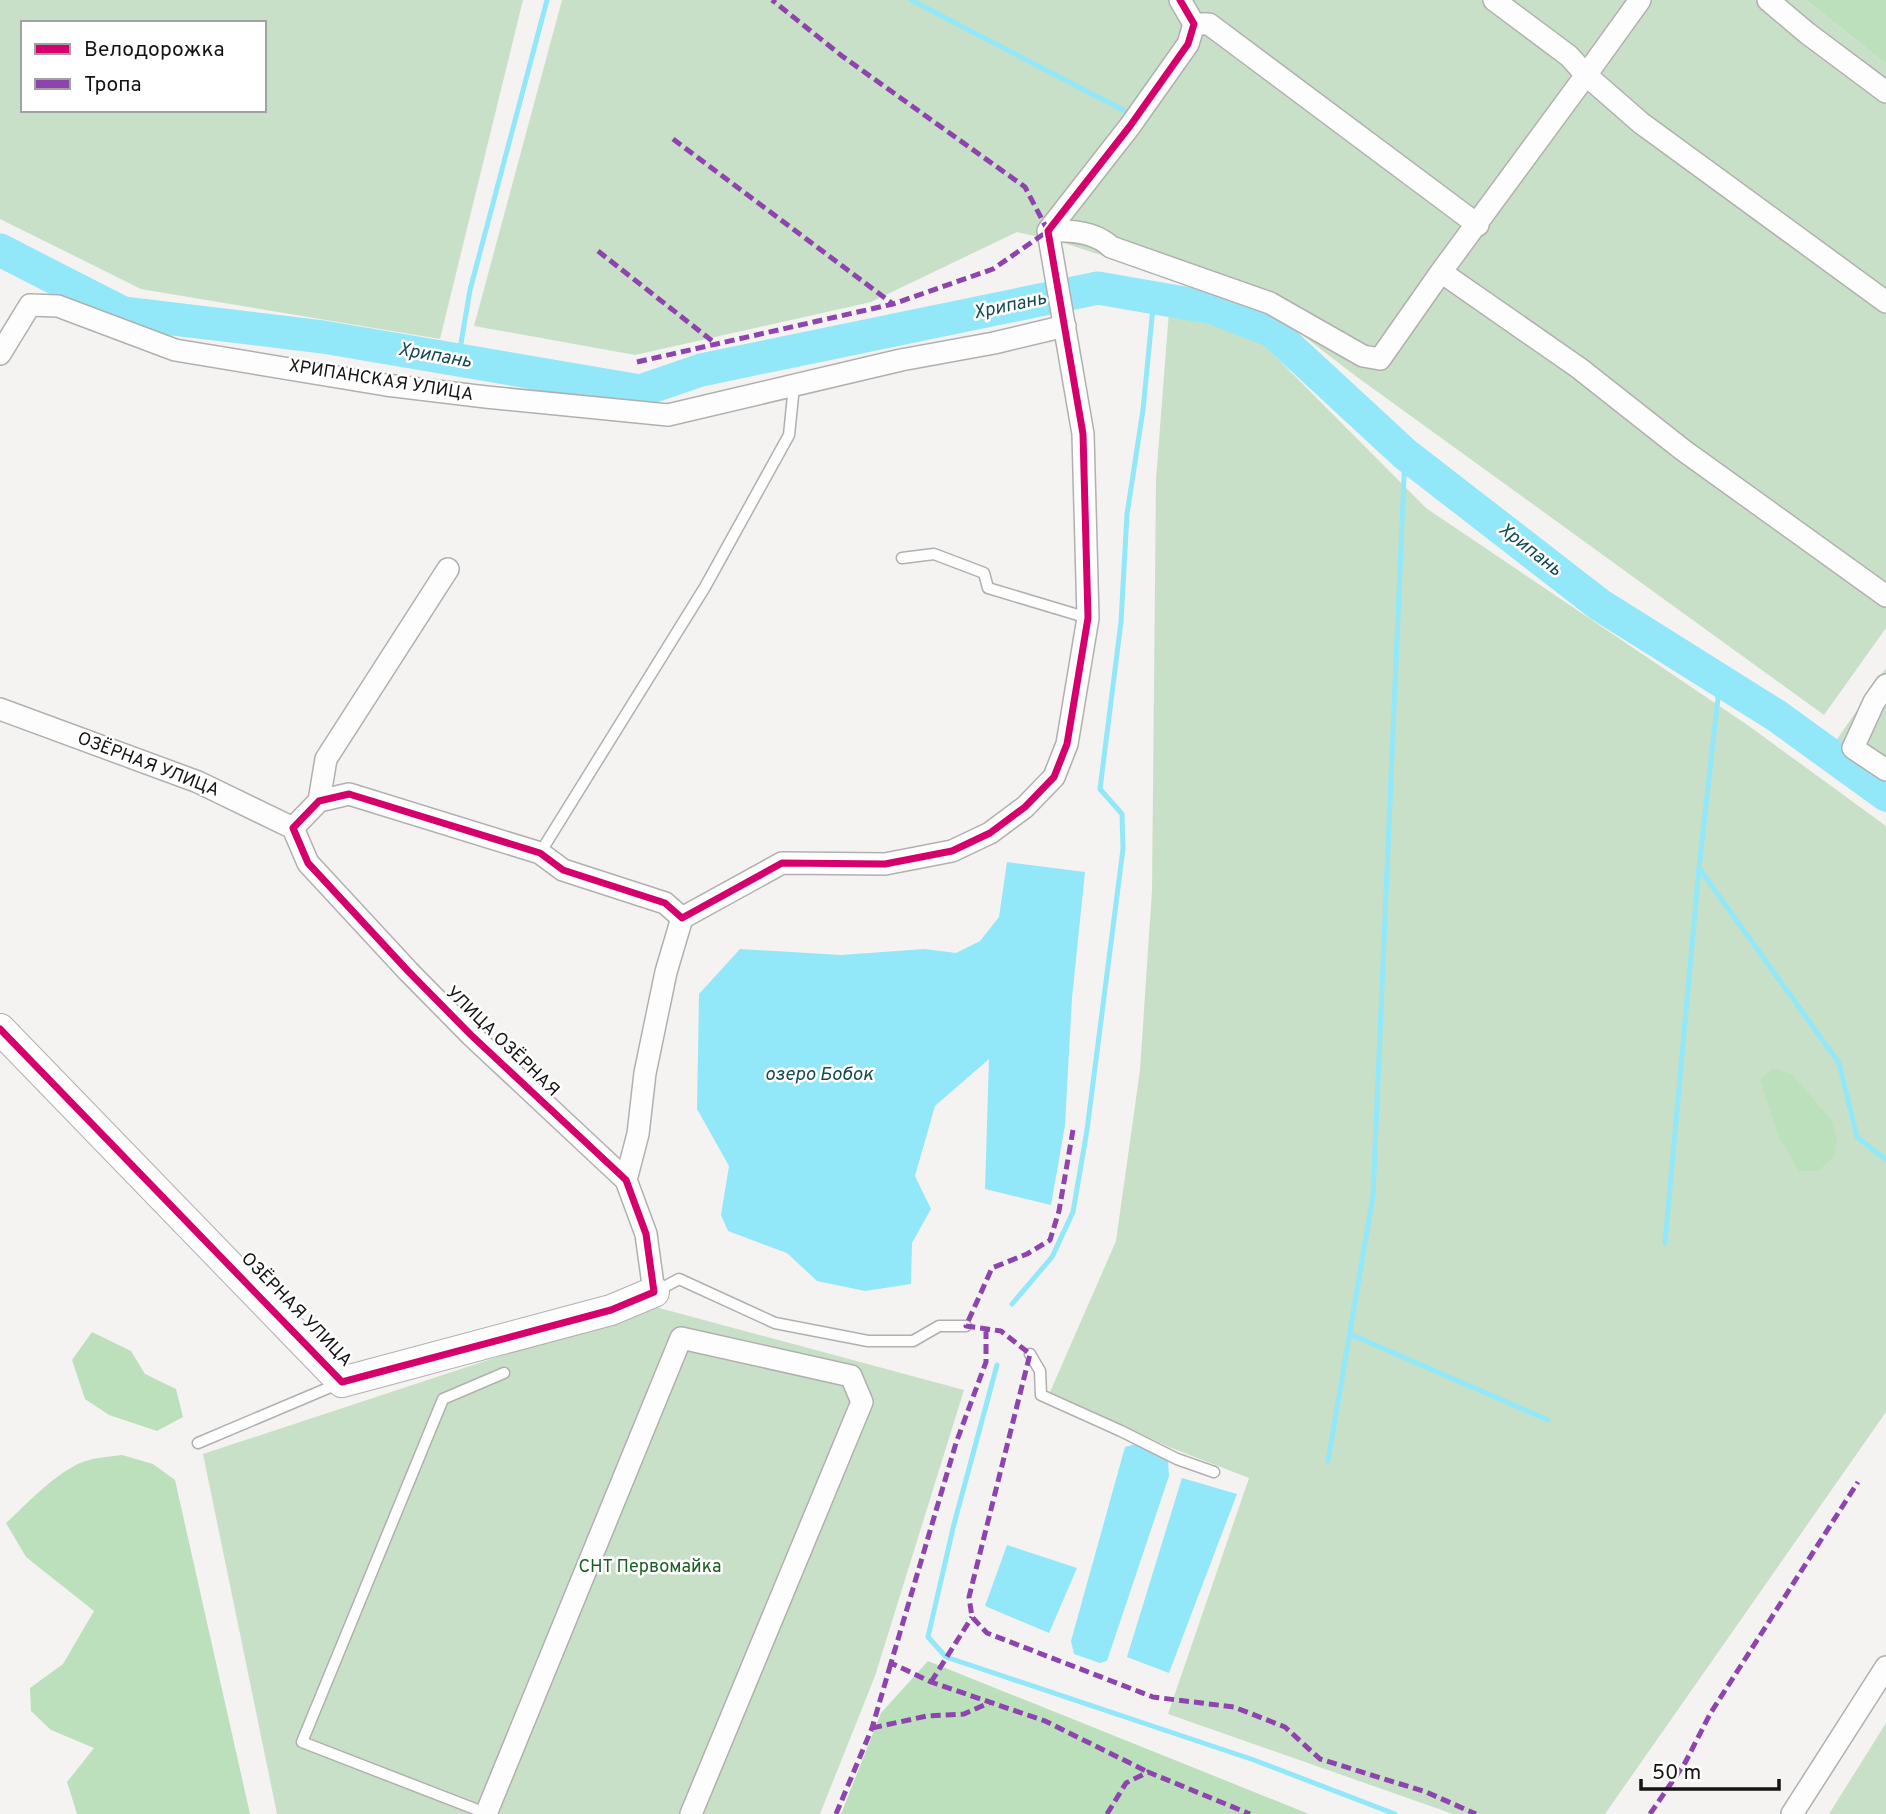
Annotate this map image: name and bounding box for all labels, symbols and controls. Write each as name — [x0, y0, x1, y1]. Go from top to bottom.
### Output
legend — [21, 21, 266, 112]
text: Велодорожка — [84, 37, 224, 64]
text: Тропа — [84, 72, 142, 99]
water label: Хрипань — [971, 287, 1049, 325]
water label: Хрипань — [397, 338, 474, 374]
street label: ХРИПАНСКАЯ УЛИЦА — [287, 355, 475, 407]
water label: Хрипань — [1494, 518, 1567, 582]
street label: ОЗЁРНАЯ УЛИЦА — [74, 725, 223, 803]
street label: УЛИЦА ОЗЁРНАЯ — [440, 980, 565, 1102]
water label: озеро Бобок — [765, 1063, 874, 1087]
street label: ОЗЁРНАЯ УЛИЦА — [236, 1247, 358, 1372]
park label: СНТ Первомайка — [579, 1556, 721, 1579]
scale bar — [1641, 1748, 1779, 1792]
text: 50 m — [1652, 1760, 1701, 1787]

